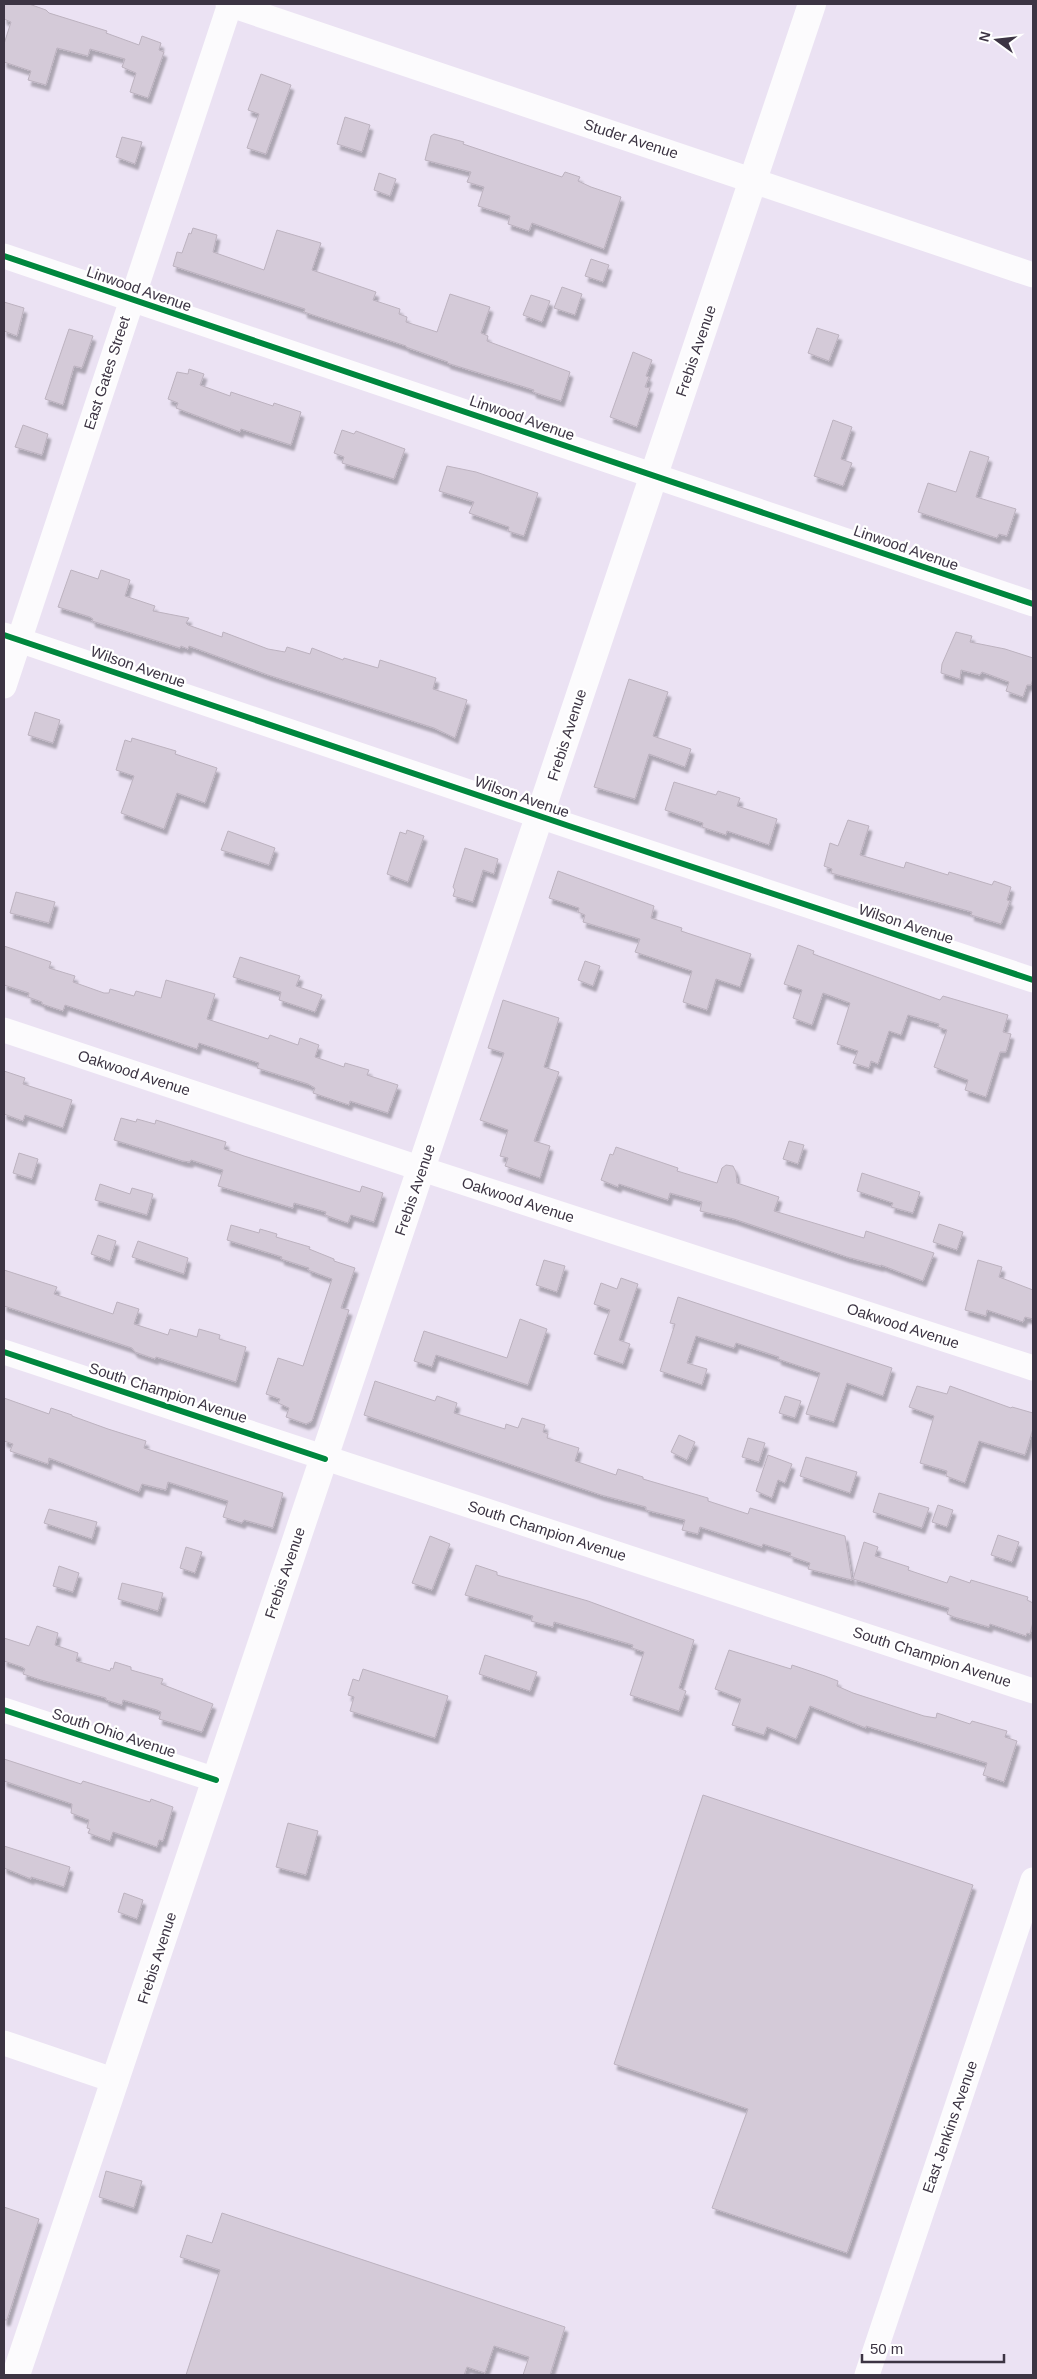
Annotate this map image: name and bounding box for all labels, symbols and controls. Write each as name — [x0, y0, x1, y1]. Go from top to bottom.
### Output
north arrow — [972, 15, 1022, 65]
text: N — [975, 30, 993, 44]
street label: Studer Avenue — [582, 115, 680, 162]
street label: Linwood Avenue — [84, 263, 194, 314]
street label: Frebis Avenue — [672, 303, 719, 399]
street label: East Gates Street — [80, 313, 133, 432]
street label: Linwood Avenue — [467, 392, 577, 443]
street label: Linwood Avenue — [851, 522, 961, 573]
street label: Wilson Avenue — [89, 642, 188, 691]
street label: Frebis Avenue — [544, 687, 589, 783]
street label: Wilson Avenue — [473, 772, 572, 821]
street label: Wilson Avenue — [856, 900, 956, 947]
street label: Oakwood Avenue — [76, 1046, 193, 1099]
street label: Frebis Avenue — [391, 1142, 438, 1238]
street label: Oakwood Avenue — [460, 1173, 577, 1226]
street label: Oakwood Avenue — [845, 1299, 962, 1352]
street label: South Champion Avenue — [87, 1359, 250, 1426]
street label: South Champion Avenue — [466, 1497, 629, 1564]
street label: Frebis Avenue — [261, 1525, 308, 1621]
street label: South Champion Avenue — [851, 1623, 1014, 1690]
street label: South Ohio Avenue — [50, 1705, 178, 1761]
street label: Frebis Avenue — [134, 1910, 179, 2006]
street label: East Jenkins Avenue — [919, 2058, 980, 2195]
scale bar — [862, 2332, 1004, 2364]
text: 50 m — [870, 2340, 903, 2357]

